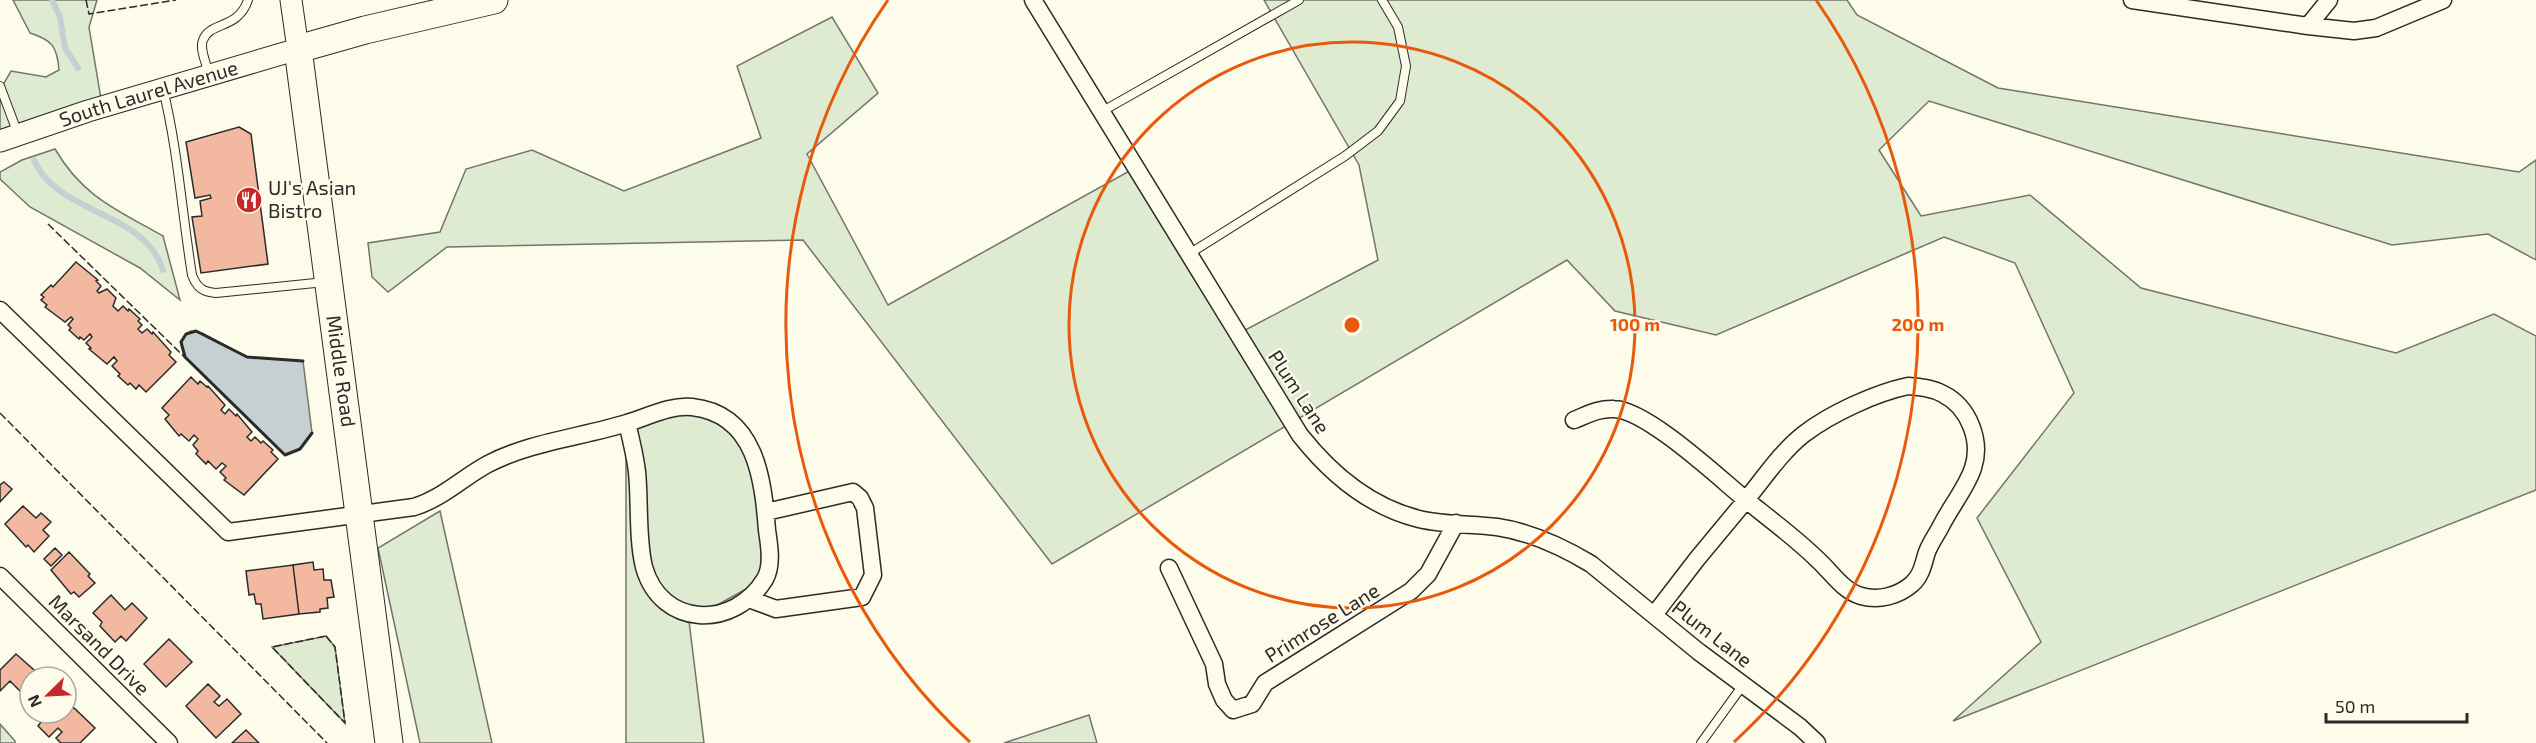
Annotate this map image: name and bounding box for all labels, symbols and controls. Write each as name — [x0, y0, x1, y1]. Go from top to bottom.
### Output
street label: South Laurel Avenue — [56, 54, 240, 131]
place label: UJ's Asian Bistro — [268, 175, 356, 222]
restaurant icon: UJ's Asian Bistro — [234, 185, 264, 215]
street label: Middle Road — [322, 313, 362, 428]
text: 100 m — [1610, 313, 1660, 335]
text: 200 m — [1892, 313, 1944, 335]
centre of rings — [1342, 315, 1362, 335]
street label: Plum Lane — [1264, 345, 1336, 438]
street label: Primrose Lane — [1260, 577, 1383, 667]
street label: Marsand Drive — [44, 589, 155, 700]
street label: Plum Lane — [1668, 595, 1757, 672]
north arrow — [18, 665, 78, 725]
scale bar — [2326, 686, 2467, 724]
text: N — [23, 692, 45, 710]
text: 50 m — [2335, 695, 2375, 717]

